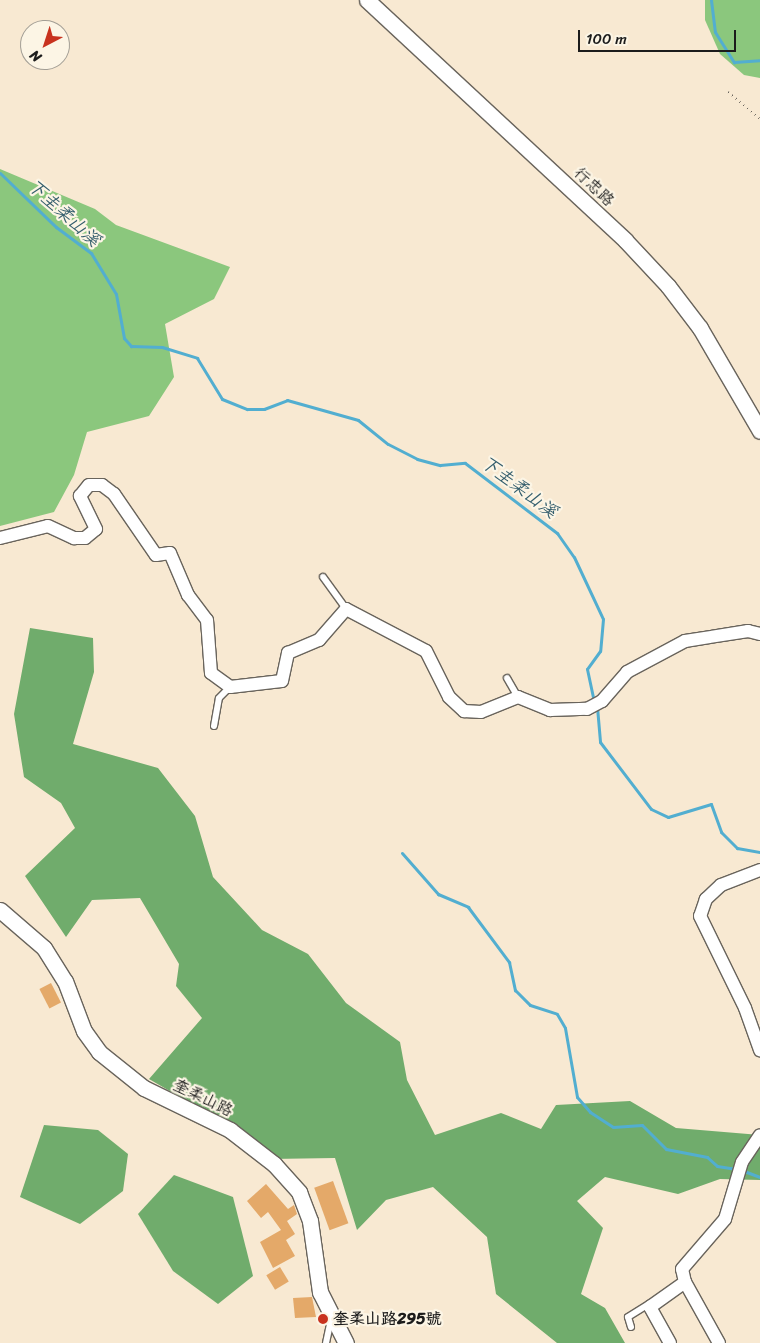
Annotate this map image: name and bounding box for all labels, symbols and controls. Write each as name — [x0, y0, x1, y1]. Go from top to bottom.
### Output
north arrow — [20, 20, 70, 70]
scale bar — [580, 20, 738, 52]
text: 100 m — [586, 26, 627, 52]
text: N — [24, 43, 47, 69]
street label: 行忠路 — [570, 164, 618, 210]
water label: 下圭柔山溪 — [23, 175, 105, 251]
water label: 下圭柔山溪 — [477, 451, 561, 523]
street label: 奎柔山路 — [170, 1075, 236, 1121]
place label: 奎柔山路295號 — [333, 1309, 442, 1329]
marker: 奎柔山路295號 — [317, 1313, 329, 1325]

